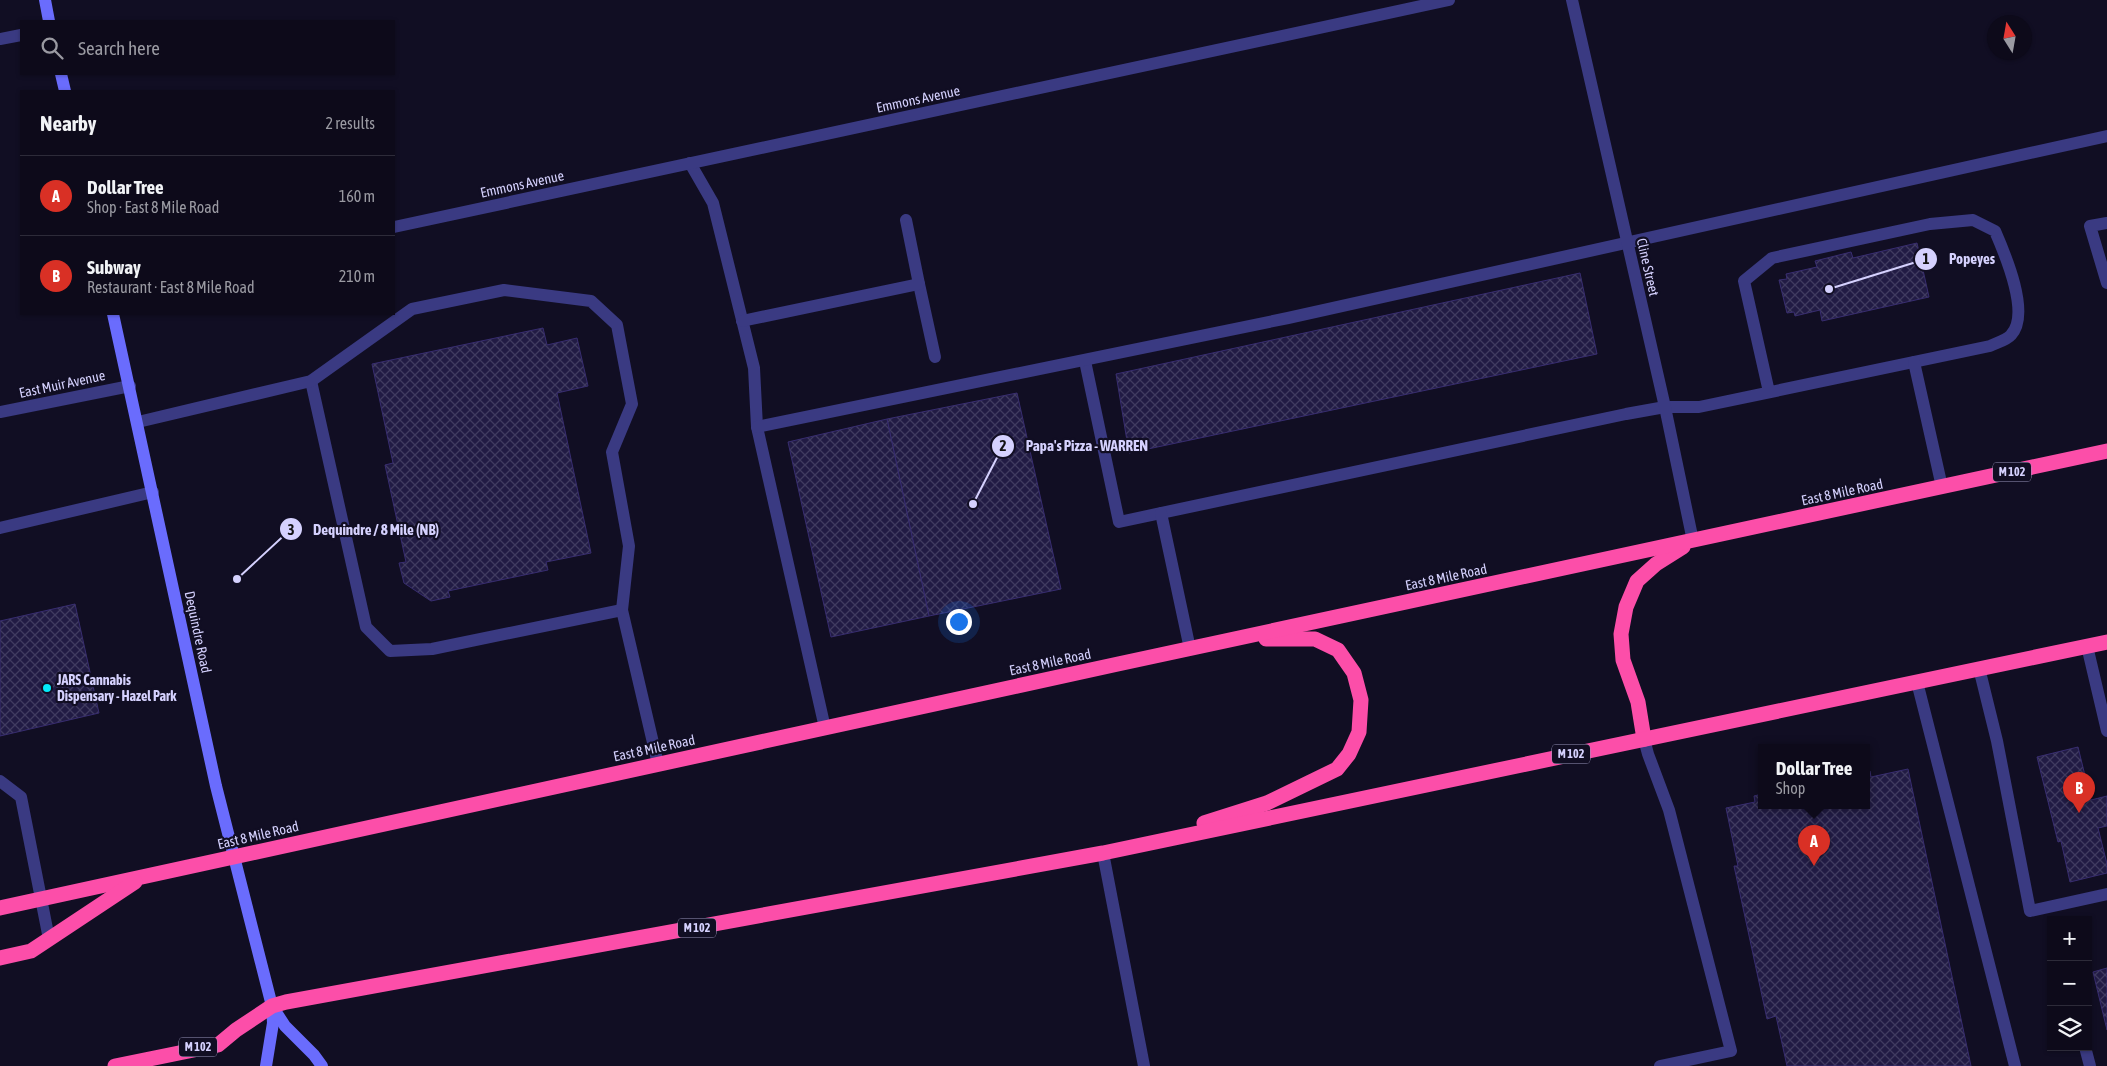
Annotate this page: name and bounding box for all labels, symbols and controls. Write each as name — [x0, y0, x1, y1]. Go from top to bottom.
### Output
north arrow — [1987, 15, 2032, 60]
search box — [20, 20, 395, 75]
icon: search — [38, 34, 66, 62]
text: Search here — [78, 37, 160, 59]
street label: Emmons Avenue — [875, 82, 961, 116]
text: Nearby — [40, 111, 96, 135]
text: 2 results — [325, 114, 375, 132]
street label: Emmons Avenue — [479, 167, 565, 201]
text: Dollar Tree — [87, 176, 164, 198]
text: A — [52, 187, 60, 205]
text: 160 m — [339, 187, 375, 205]
text: Shop · East 8 Mile Road — [87, 198, 219, 216]
street label: Cline Street — [1634, 236, 1662, 298]
callout: Popeyes — [1914, 244, 2005, 274]
text: 1 — [1922, 250, 1930, 267]
text: Popeyes — [1949, 250, 1996, 267]
text: Subway — [87, 256, 141, 278]
text: B — [52, 267, 60, 285]
text: 210 m — [339, 267, 375, 285]
text: Restaurant · East 8 Mile Road — [87, 278, 255, 296]
street label: East Muir Avenue — [18, 367, 106, 401]
callout: Papa's Pizza - WARREN — [991, 431, 1158, 461]
text: 2 — [999, 437, 1007, 454]
text: Papa's Pizza - WARREN — [1026, 437, 1148, 454]
road number: M 102 — [1993, 462, 2031, 482]
street label: East 8 Mile Road — [1800, 476, 1884, 508]
callout: Dequindre / 8 Mile (NB) — [278, 514, 450, 544]
text: 3 — [287, 521, 295, 538]
text: Dequindre / 8 Mile (NB) — [313, 521, 439, 538]
street label: East 8 Mile Road — [1404, 561, 1488, 593]
street label: Dequindre Road — [182, 590, 214, 674]
your location — [946, 609, 972, 635]
street label: East 8 Mile Road — [1008, 646, 1092, 678]
place label: JARS Cannabis Dispensary - Hazel Park — [56, 672, 177, 704]
marker: JARS Cannabis Dispensary - Hazel Park — [41, 682, 53, 694]
street label: East 8 Mile Road — [612, 732, 696, 764]
road number: M 102 — [1552, 744, 1590, 764]
popup — [1758, 744, 1870, 809]
text: Dollar Tree — [1776, 757, 1852, 779]
pin: B — [2063, 772, 2095, 813]
text: Shop — [1776, 779, 1805, 797]
street label: East 8 Mile Road — [216, 818, 300, 852]
pin: A — [1798, 825, 1830, 866]
map controls — [2047, 916, 2092, 1051]
button: + — [2047, 916, 2092, 961]
road number: M 102 — [678, 918, 716, 938]
button: − — [2047, 961, 2092, 1006]
button: layers — [2047, 1006, 2092, 1051]
road number: M 102 — [179, 1038, 217, 1056]

